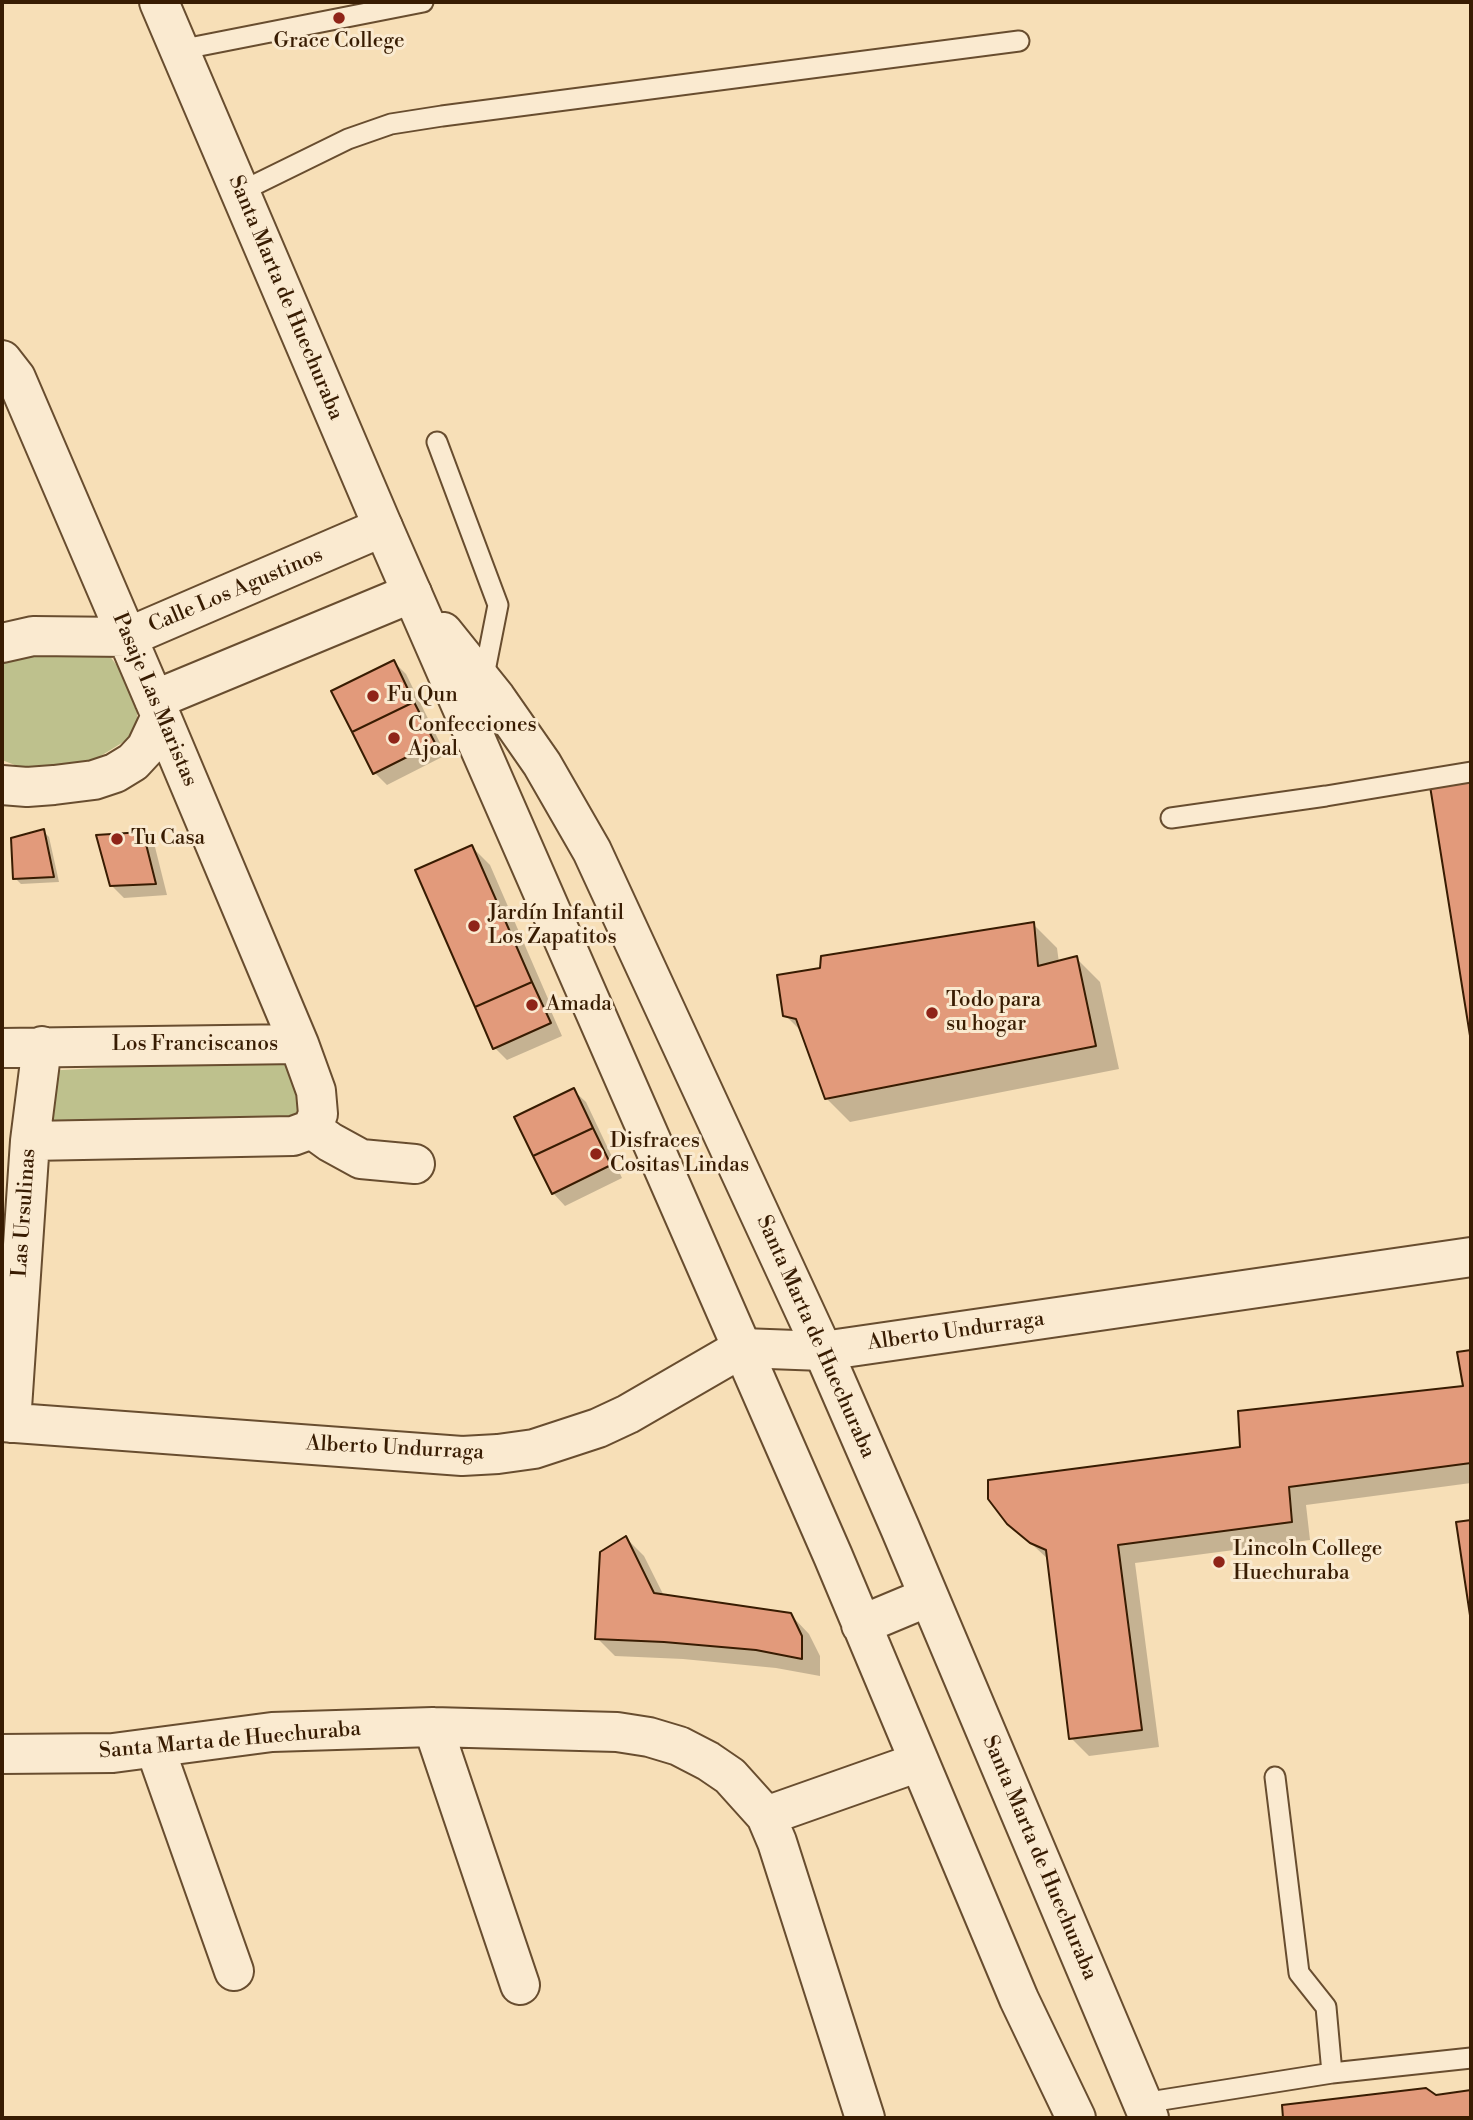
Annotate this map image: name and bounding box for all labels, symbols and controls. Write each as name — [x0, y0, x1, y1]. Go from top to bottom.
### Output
marker: Grace College — [331, 10, 347, 26]
place label: Grace College — [273, 29, 405, 55]
street label: Santa Marta de Huechuraba — [222, 172, 348, 424]
street label: Calle Los Agustinos — [145, 543, 327, 639]
street label: Pasaje Las Maristas — [106, 609, 202, 791]
place label: Fu Qun — [387, 683, 458, 709]
marker: Fu Qun — [365, 688, 381, 704]
place label: Confecciones Ajoal — [408, 713, 537, 763]
marker: Confecciones Ajoal — [386, 730, 402, 746]
place label: Tu Casa — [131, 826, 205, 852]
marker: Tu Casa — [109, 831, 125, 847]
place label: Jardín Infantil Los Zapatitos — [488, 901, 624, 951]
marker: Jardín Infantil Los Zapatitos — [466, 918, 482, 934]
place label: Todo para su hogar — [946, 988, 1041, 1038]
place label: Amada — [546, 992, 612, 1018]
marker: Amada — [524, 997, 540, 1013]
marker: Todo para su hogar — [924, 1005, 940, 1021]
street label: Los Franciscanos — [112, 1032, 278, 1058]
place label: Disfraces Cositas Lindas — [610, 1129, 749, 1179]
marker: Disfraces Cositas Lindas — [588, 1146, 604, 1162]
street label: Las Ursulinas — [8, 1148, 42, 1278]
street label: Santa Marta de Huechuraba — [750, 1212, 880, 1462]
street label: Alberto Undurraga — [866, 1307, 1046, 1357]
street label: Alberto Undurraga — [305, 1432, 485, 1466]
place label: Lincoln College Huechuraba — [1233, 1537, 1382, 1587]
marker: Lincoln College Huechuraba — [1211, 1554, 1227, 1570]
street label: Santa Marta de Huechuraba — [98, 1717, 362, 1765]
street label: Santa Marta de Huechuraba — [976, 1732, 1102, 1984]

